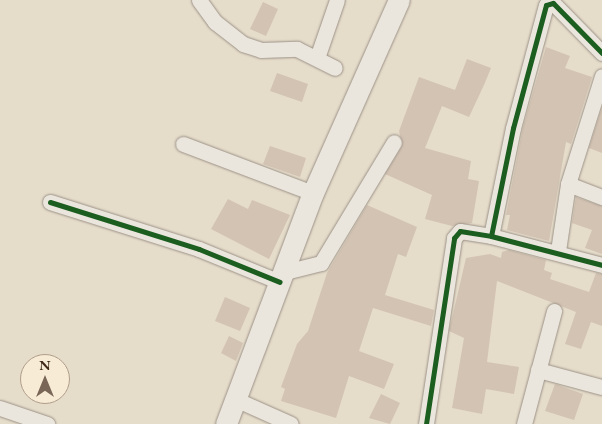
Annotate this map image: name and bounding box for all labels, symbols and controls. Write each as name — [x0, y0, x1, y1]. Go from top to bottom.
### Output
north arrow — [20, 354, 70, 404]
text: N — [39, 356, 51, 374]

